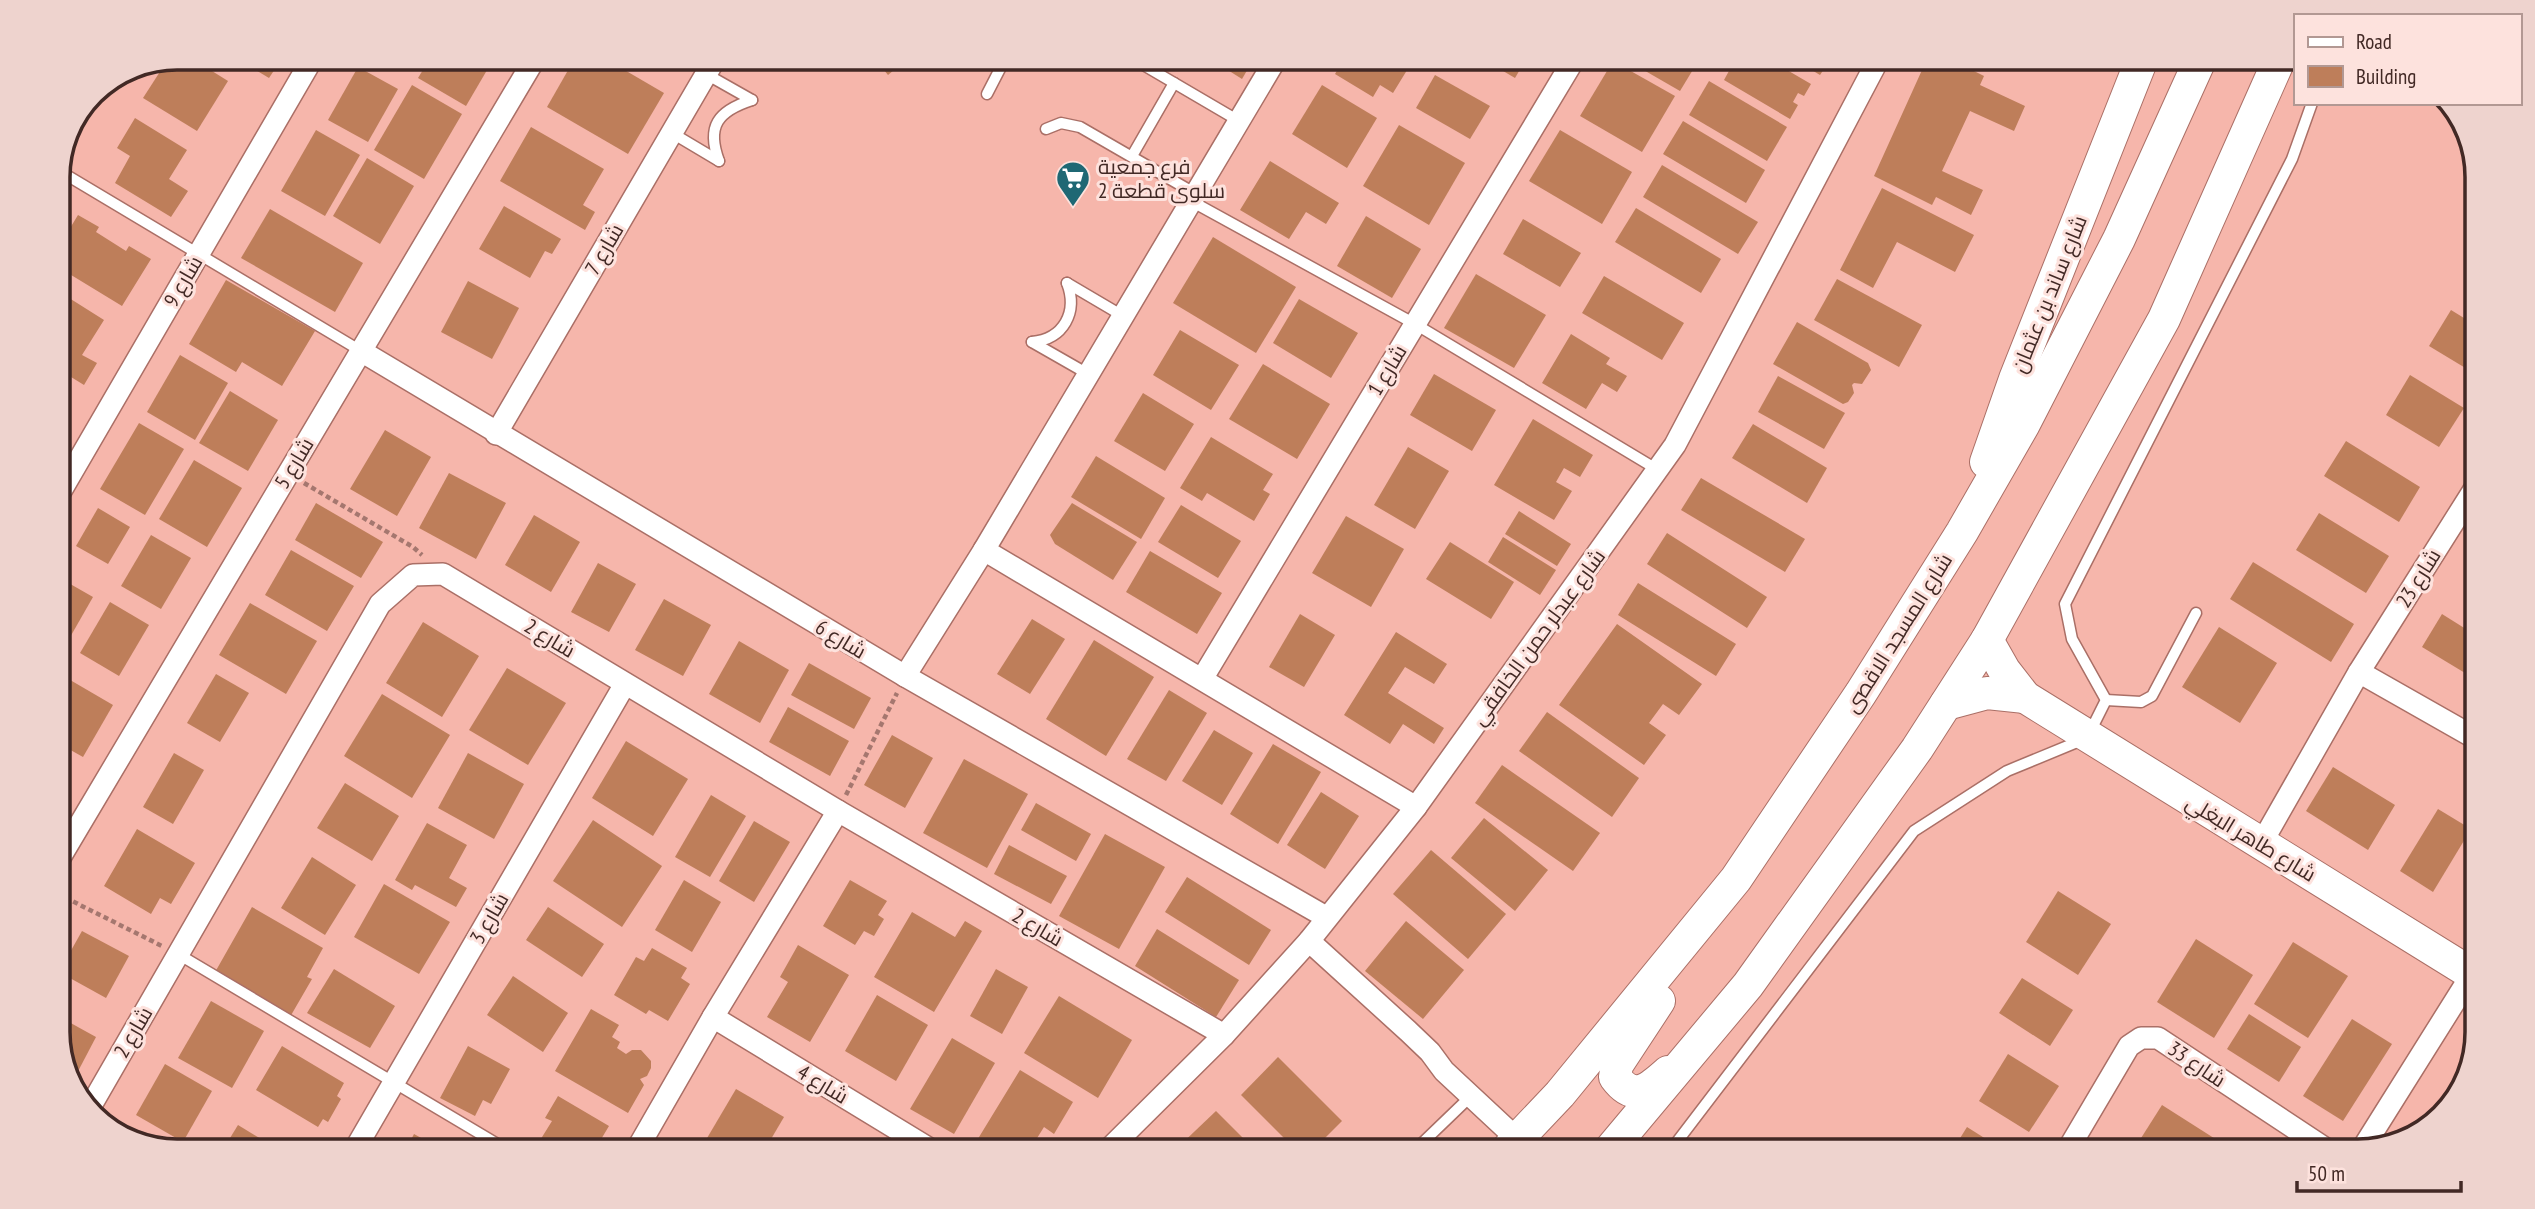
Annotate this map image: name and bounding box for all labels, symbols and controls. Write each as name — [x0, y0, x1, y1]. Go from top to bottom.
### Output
legend — [2294, 14, 2521, 105]
text: Road — [2356, 28, 2392, 55]
text: Building — [2356, 63, 2416, 90]
place label: فرع جمعية سلوى قطعة 2 — [1098, 153, 1225, 204]
supermarket icon: فرع جمعية سلوى قطعة 2 — [1054, 159, 1092, 208]
street label: شارع ساند بن عثمان — [2005, 211, 2094, 377]
street label: شارع 7 — [579, 219, 630, 280]
street label: شارع 9 — [158, 251, 209, 312]
street label: شارع 1 — [1361, 340, 1413, 401]
street label: شارع 5 — [268, 433, 320, 494]
street label: شارع عبدلر حمن الخافقي — [1465, 544, 1614, 732]
street label: شارع 23 — [2390, 544, 2447, 613]
street label: شارع المسجد الاقصى — [1838, 548, 1959, 718]
street label: شارع 2 — [519, 612, 580, 664]
street label: شارع 6 — [810, 613, 871, 665]
street label: شارع طاهر البغلي — [2179, 788, 2321, 890]
street label: شارع 3 — [464, 888, 515, 949]
street label: شارع 2 — [1007, 902, 1068, 953]
street label: شارع 2 — [108, 1002, 159, 1063]
street label: شارع 33 — [2162, 1035, 2231, 1094]
street label: شارع 4 — [792, 1058, 853, 1110]
scale bar — [2297, 1150, 2462, 1194]
text: 50 m — [2308, 1160, 2345, 1187]

